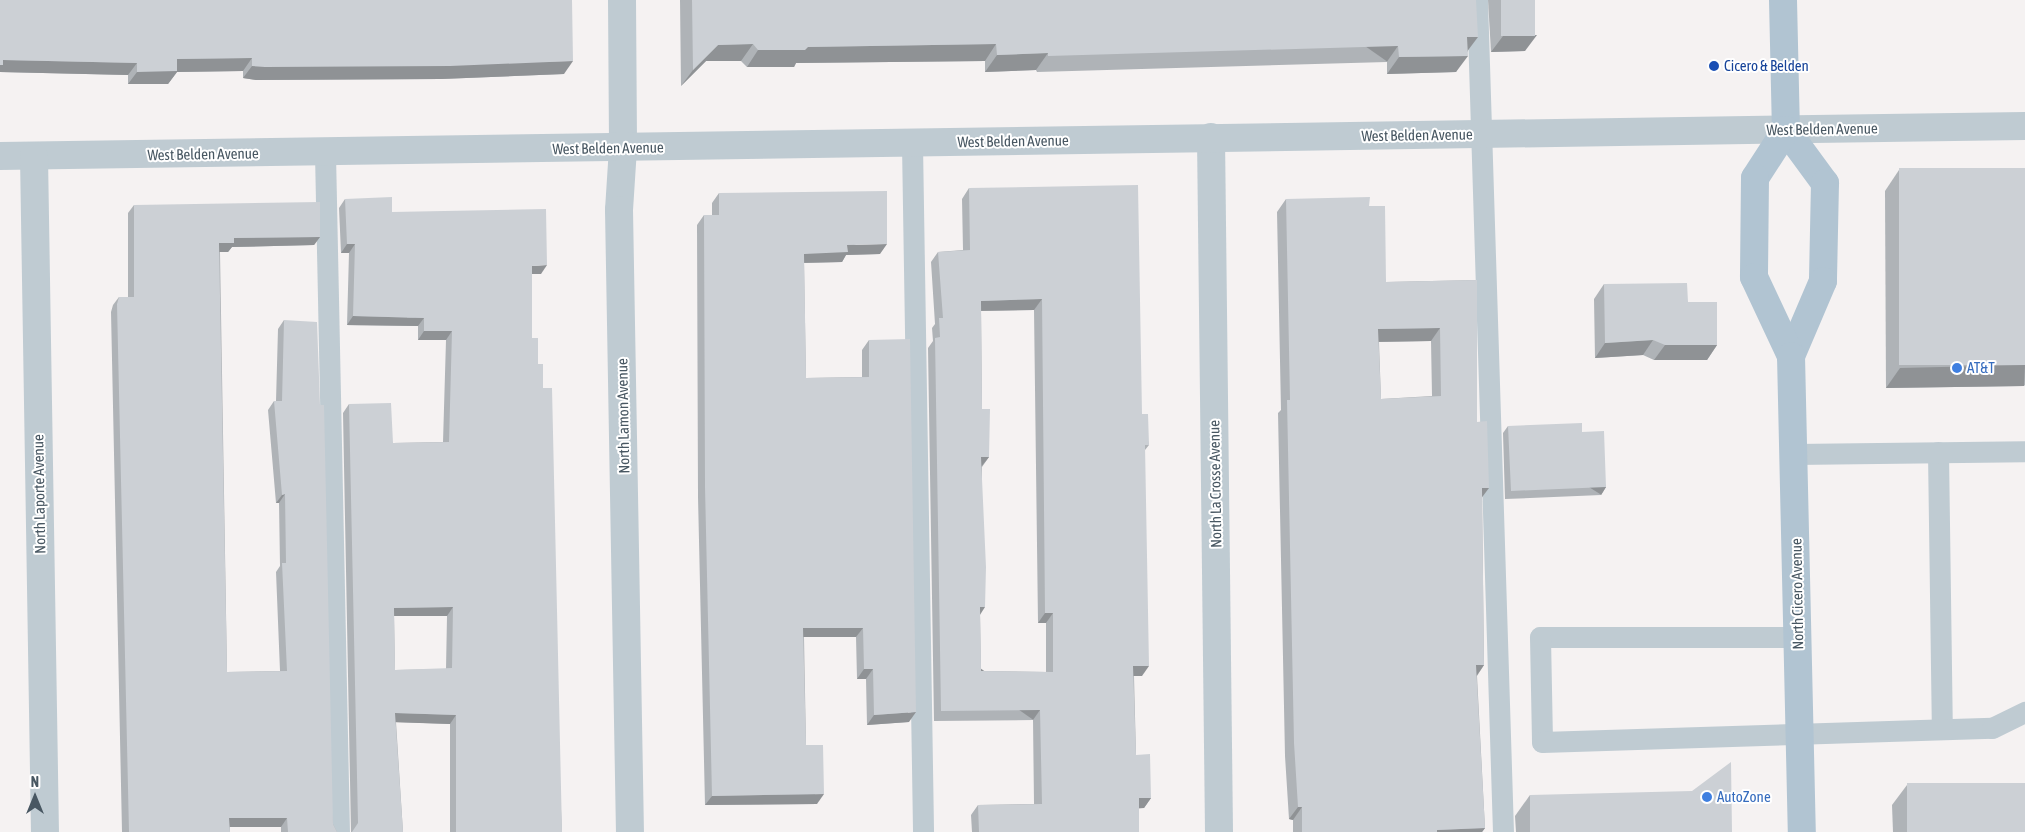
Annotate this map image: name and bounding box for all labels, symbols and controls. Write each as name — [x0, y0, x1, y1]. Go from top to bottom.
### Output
place label: Cicero & Belden — [1724, 57, 1809, 75]
marker: Cicero & Belden — [1708, 60, 1720, 72]
street label: West Belden Avenue — [1766, 119, 1878, 139]
street label: West Belden Avenue — [1361, 125, 1473, 145]
street label: West Belden Avenue — [957, 131, 1069, 151]
street label: West Belden Avenue — [552, 138, 664, 158]
street label: West Belden Avenue — [147, 144, 259, 164]
street label: North Lamon Avenue — [613, 358, 633, 474]
place label: AT&T — [1967, 359, 1995, 377]
marker: AT&T — [1951, 362, 1963, 374]
street label: North La Crosse Avenue — [1205, 420, 1225, 548]
street label: North Laporte Avenue — [29, 434, 49, 554]
street label: North Cicero Avenue — [1787, 538, 1807, 650]
north arrow — [10, 772, 60, 822]
text: N — [31, 774, 39, 790]
place label: AutoZone — [1717, 788, 1771, 806]
marker: AutoZone — [1701, 791, 1713, 803]

